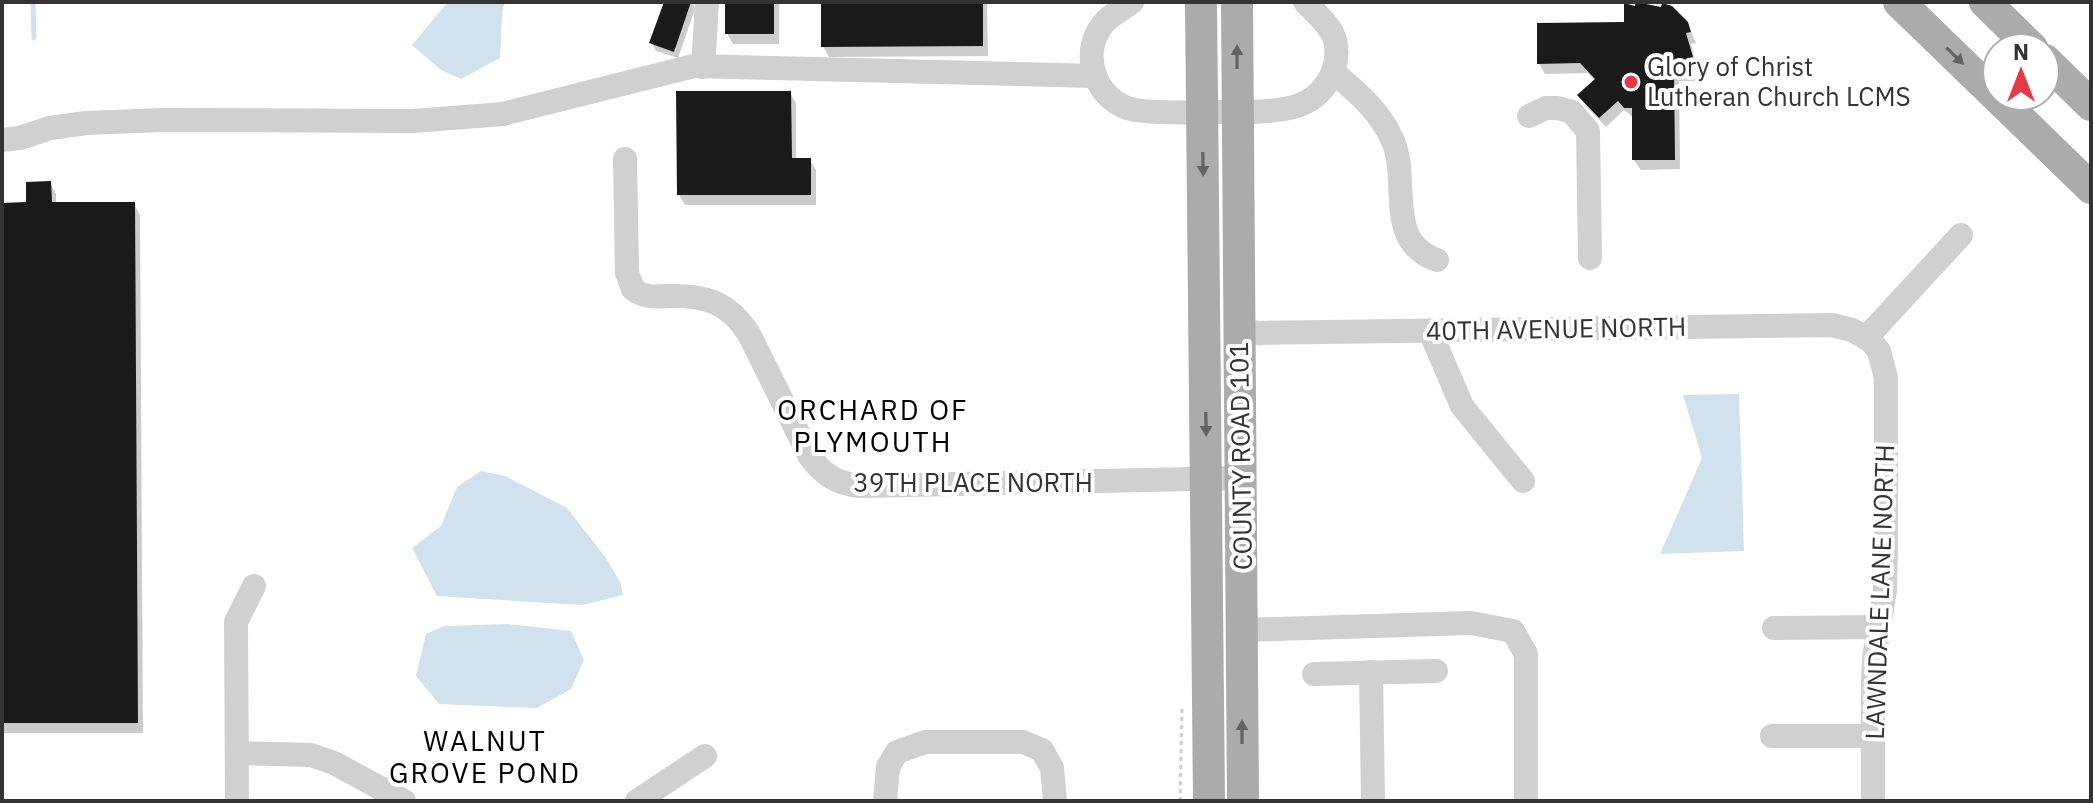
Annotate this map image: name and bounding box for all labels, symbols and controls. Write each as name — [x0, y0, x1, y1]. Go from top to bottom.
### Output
north arrow — [1981, 32, 2061, 112]
text: N — [2013, 37, 2029, 66]
one-way arrow — [1231, 44, 1243, 69]
one-way arrow — [1945, 47, 1964, 65]
place label: Glory of Christ Lutheran Church LCMS — [1647, 49, 1911, 113]
marker: Glory of Christ Lutheran Church LCMS — [1622, 73, 1640, 91]
one-way arrow — [1197, 152, 1209, 177]
street label: 40TH AVENUE NORTH — [1425, 309, 1687, 347]
street label: COUNTY ROAD 101 — [1221, 342, 1259, 570]
district label: ORCHARD OF PLYMOUTH — [777, 391, 969, 460]
one-way arrow — [1200, 412, 1212, 437]
street label: LAWNDALE LANE NORTH — [1857, 444, 1901, 740]
street label: 39TH PLACE NORTH — [853, 465, 1093, 499]
one-way arrow — [1236, 719, 1248, 744]
district label: WALNUT GROVE POND — [389, 722, 581, 791]

